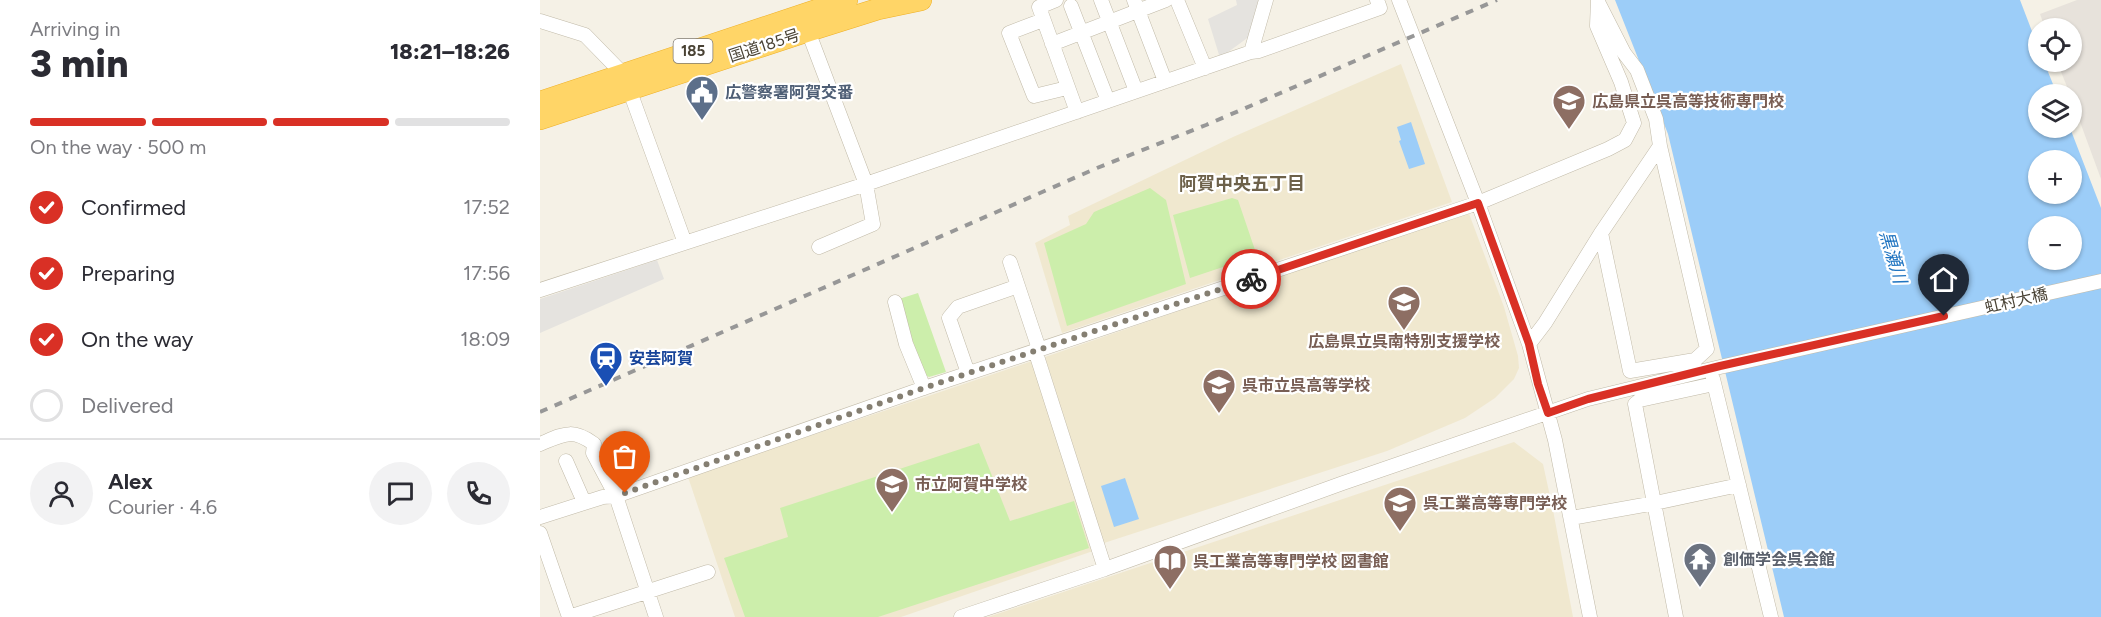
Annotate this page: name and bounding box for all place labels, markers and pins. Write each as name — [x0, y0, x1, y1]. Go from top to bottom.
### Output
public building icon: 広警察署阿賀交番 — [684, 74, 720, 121]
place label: 広警察署阿賀交番 — [725, 83, 853, 102]
school or university icon: 広島県立呉高等技術専門校 — [1551, 83, 1587, 130]
place label: 広島県立呉高等技術専門校 — [1592, 92, 1784, 111]
pin — [1918, 254, 1969, 316]
school or university icon: 広島県立呉南特別支援学校 — [1386, 284, 1422, 331]
place label: 広島県立呉南特別支援学校 — [1308, 332, 1500, 351]
station icon: 安芸阿賀 — [588, 340, 624, 387]
place label: 安芸阿賀 — [629, 349, 693, 368]
school or university icon: 呉市立呉高等学校 — [1201, 367, 1237, 414]
place label: 呉市立呉高等学校 — [1242, 376, 1370, 395]
pin — [599, 431, 650, 493]
school or university icon: 市立阿賀中学校 — [874, 466, 910, 513]
place label: 市立阿賀中学校 — [915, 475, 1027, 494]
school or university icon: 呉工業高等専門学校 — [1382, 485, 1418, 532]
place label: 呉工業高等専門学校 — [1423, 494, 1567, 513]
temple icon: 創価学会呉会館 — [1682, 541, 1718, 588]
library icon: 呉工業高等専門学校 図書館 — [1152, 543, 1188, 590]
place label: 創価学会呉会館 — [1723, 550, 1835, 569]
place label: 呉工業高等専門学校 図書館 — [1193, 552, 1389, 571]

